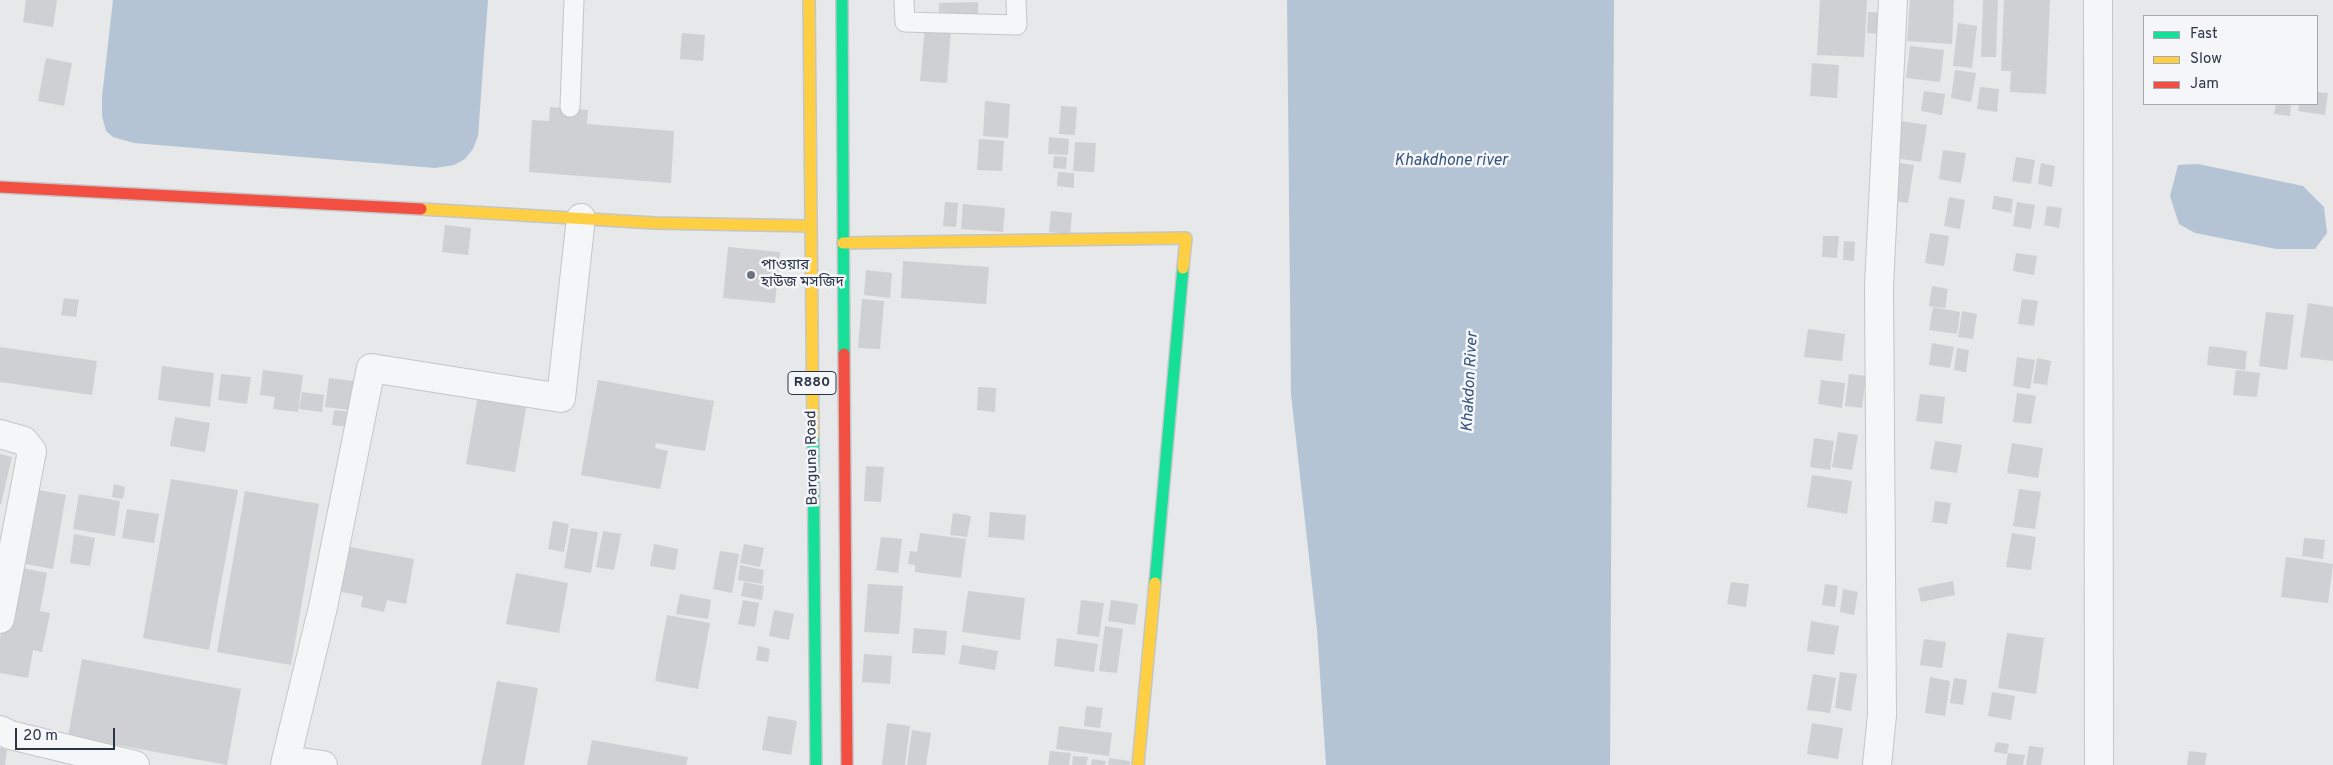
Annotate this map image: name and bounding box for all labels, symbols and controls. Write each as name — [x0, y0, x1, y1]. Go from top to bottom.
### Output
legend — [2143, 15, 2318, 105]
text: Fast — [2190, 25, 2218, 44]
text: Slow — [2190, 50, 2222, 69]
text: Jam — [2190, 75, 2219, 94]
water label: Khakdhone river — [1394, 152, 1508, 172]
place label: পাওয়ার হাউজ মসজিদ — [761, 257, 844, 292]
marker: পাওয়ার হাউজ মসজিদ — [745, 269, 757, 281]
water label: Khakdon River — [1459, 331, 1483, 433]
road number: R880 — [788, 372, 836, 394]
street label: Barguna Road — [803, 410, 823, 506]
scale bar — [18, 718, 118, 750]
text: 20 m — [23, 727, 58, 746]

